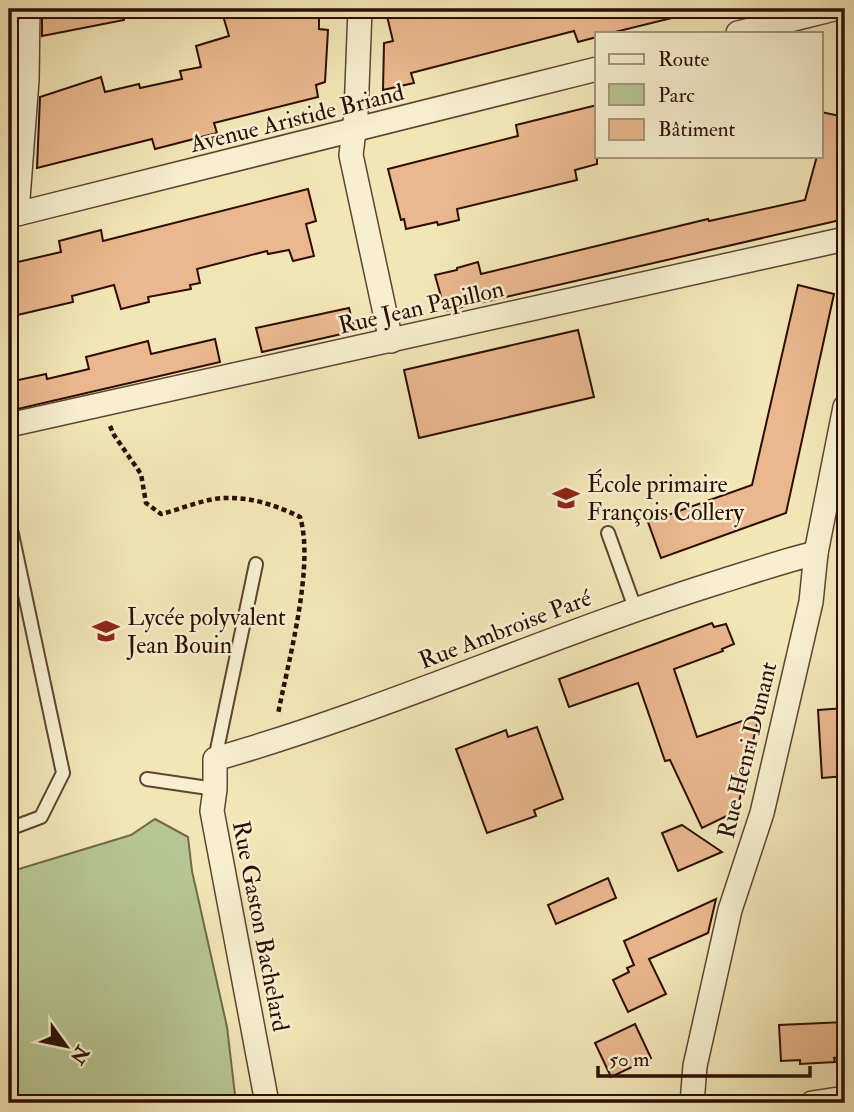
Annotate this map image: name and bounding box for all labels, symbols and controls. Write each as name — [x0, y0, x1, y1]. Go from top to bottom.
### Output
legend — [595, 32, 822, 158]
text: Route — [658, 46, 710, 73]
street label: Avenue Aristide Briand — [186, 77, 407, 160]
text: Parc — [658, 82, 695, 109]
text: Bâtiment — [658, 116, 735, 143]
street label: Rue Jean Papillon — [335, 273, 507, 342]
place label: École primaire François Collery — [587, 468, 745, 528]
school or university icon: École primaire François Collery — [551, 483, 581, 513]
street label: Rue Ambroise Paré — [415, 582, 597, 677]
place label: Lycée polyvalent Jean Bouin — [126, 602, 286, 661]
school or university icon: Lycée polyvalent Jean Bouin — [91, 616, 121, 646]
street label: Rue Henri Dunant — [711, 658, 784, 842]
street label: Rue Gaston Bachelard — [225, 818, 296, 1034]
north arrow — [32, 1010, 102, 1080]
scale bar — [598, 1035, 810, 1079]
text: N — [64, 1040, 95, 1069]
text: 50 m — [609, 1046, 650, 1073]

